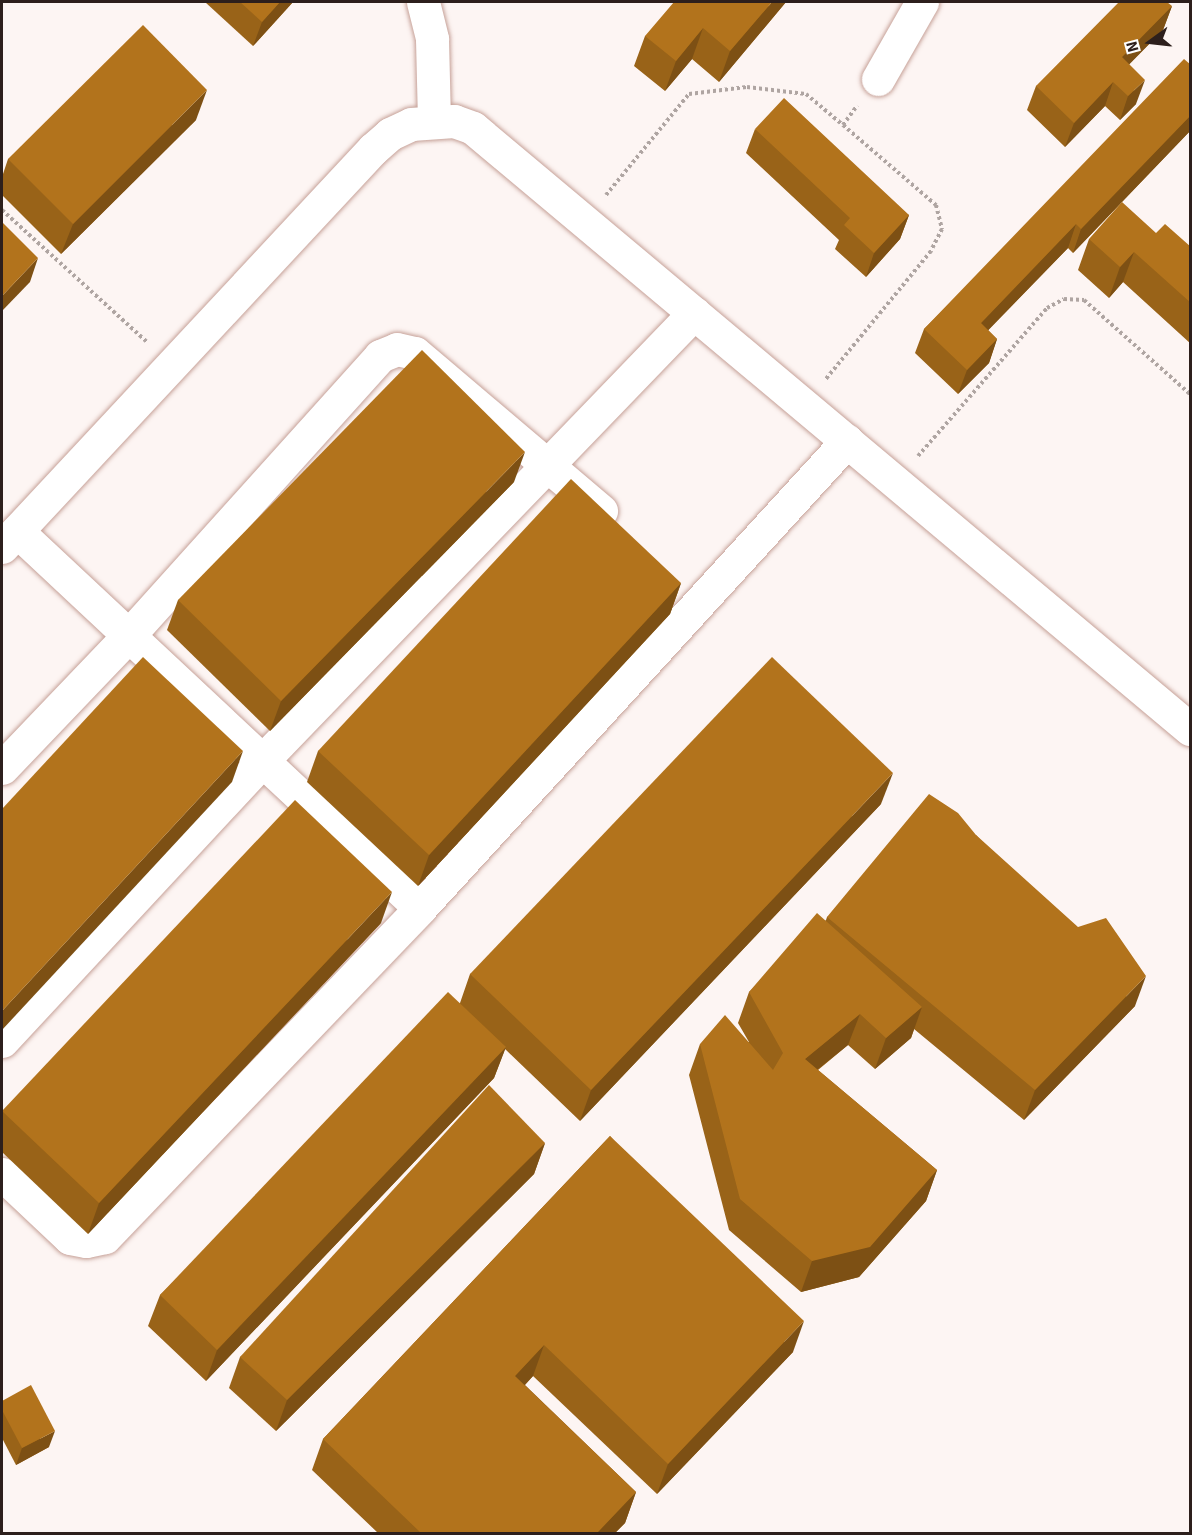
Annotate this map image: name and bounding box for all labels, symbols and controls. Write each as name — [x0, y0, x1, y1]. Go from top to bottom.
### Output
north arrow — [1120, 12, 1180, 72]
text: N — [1121, 39, 1145, 55]

